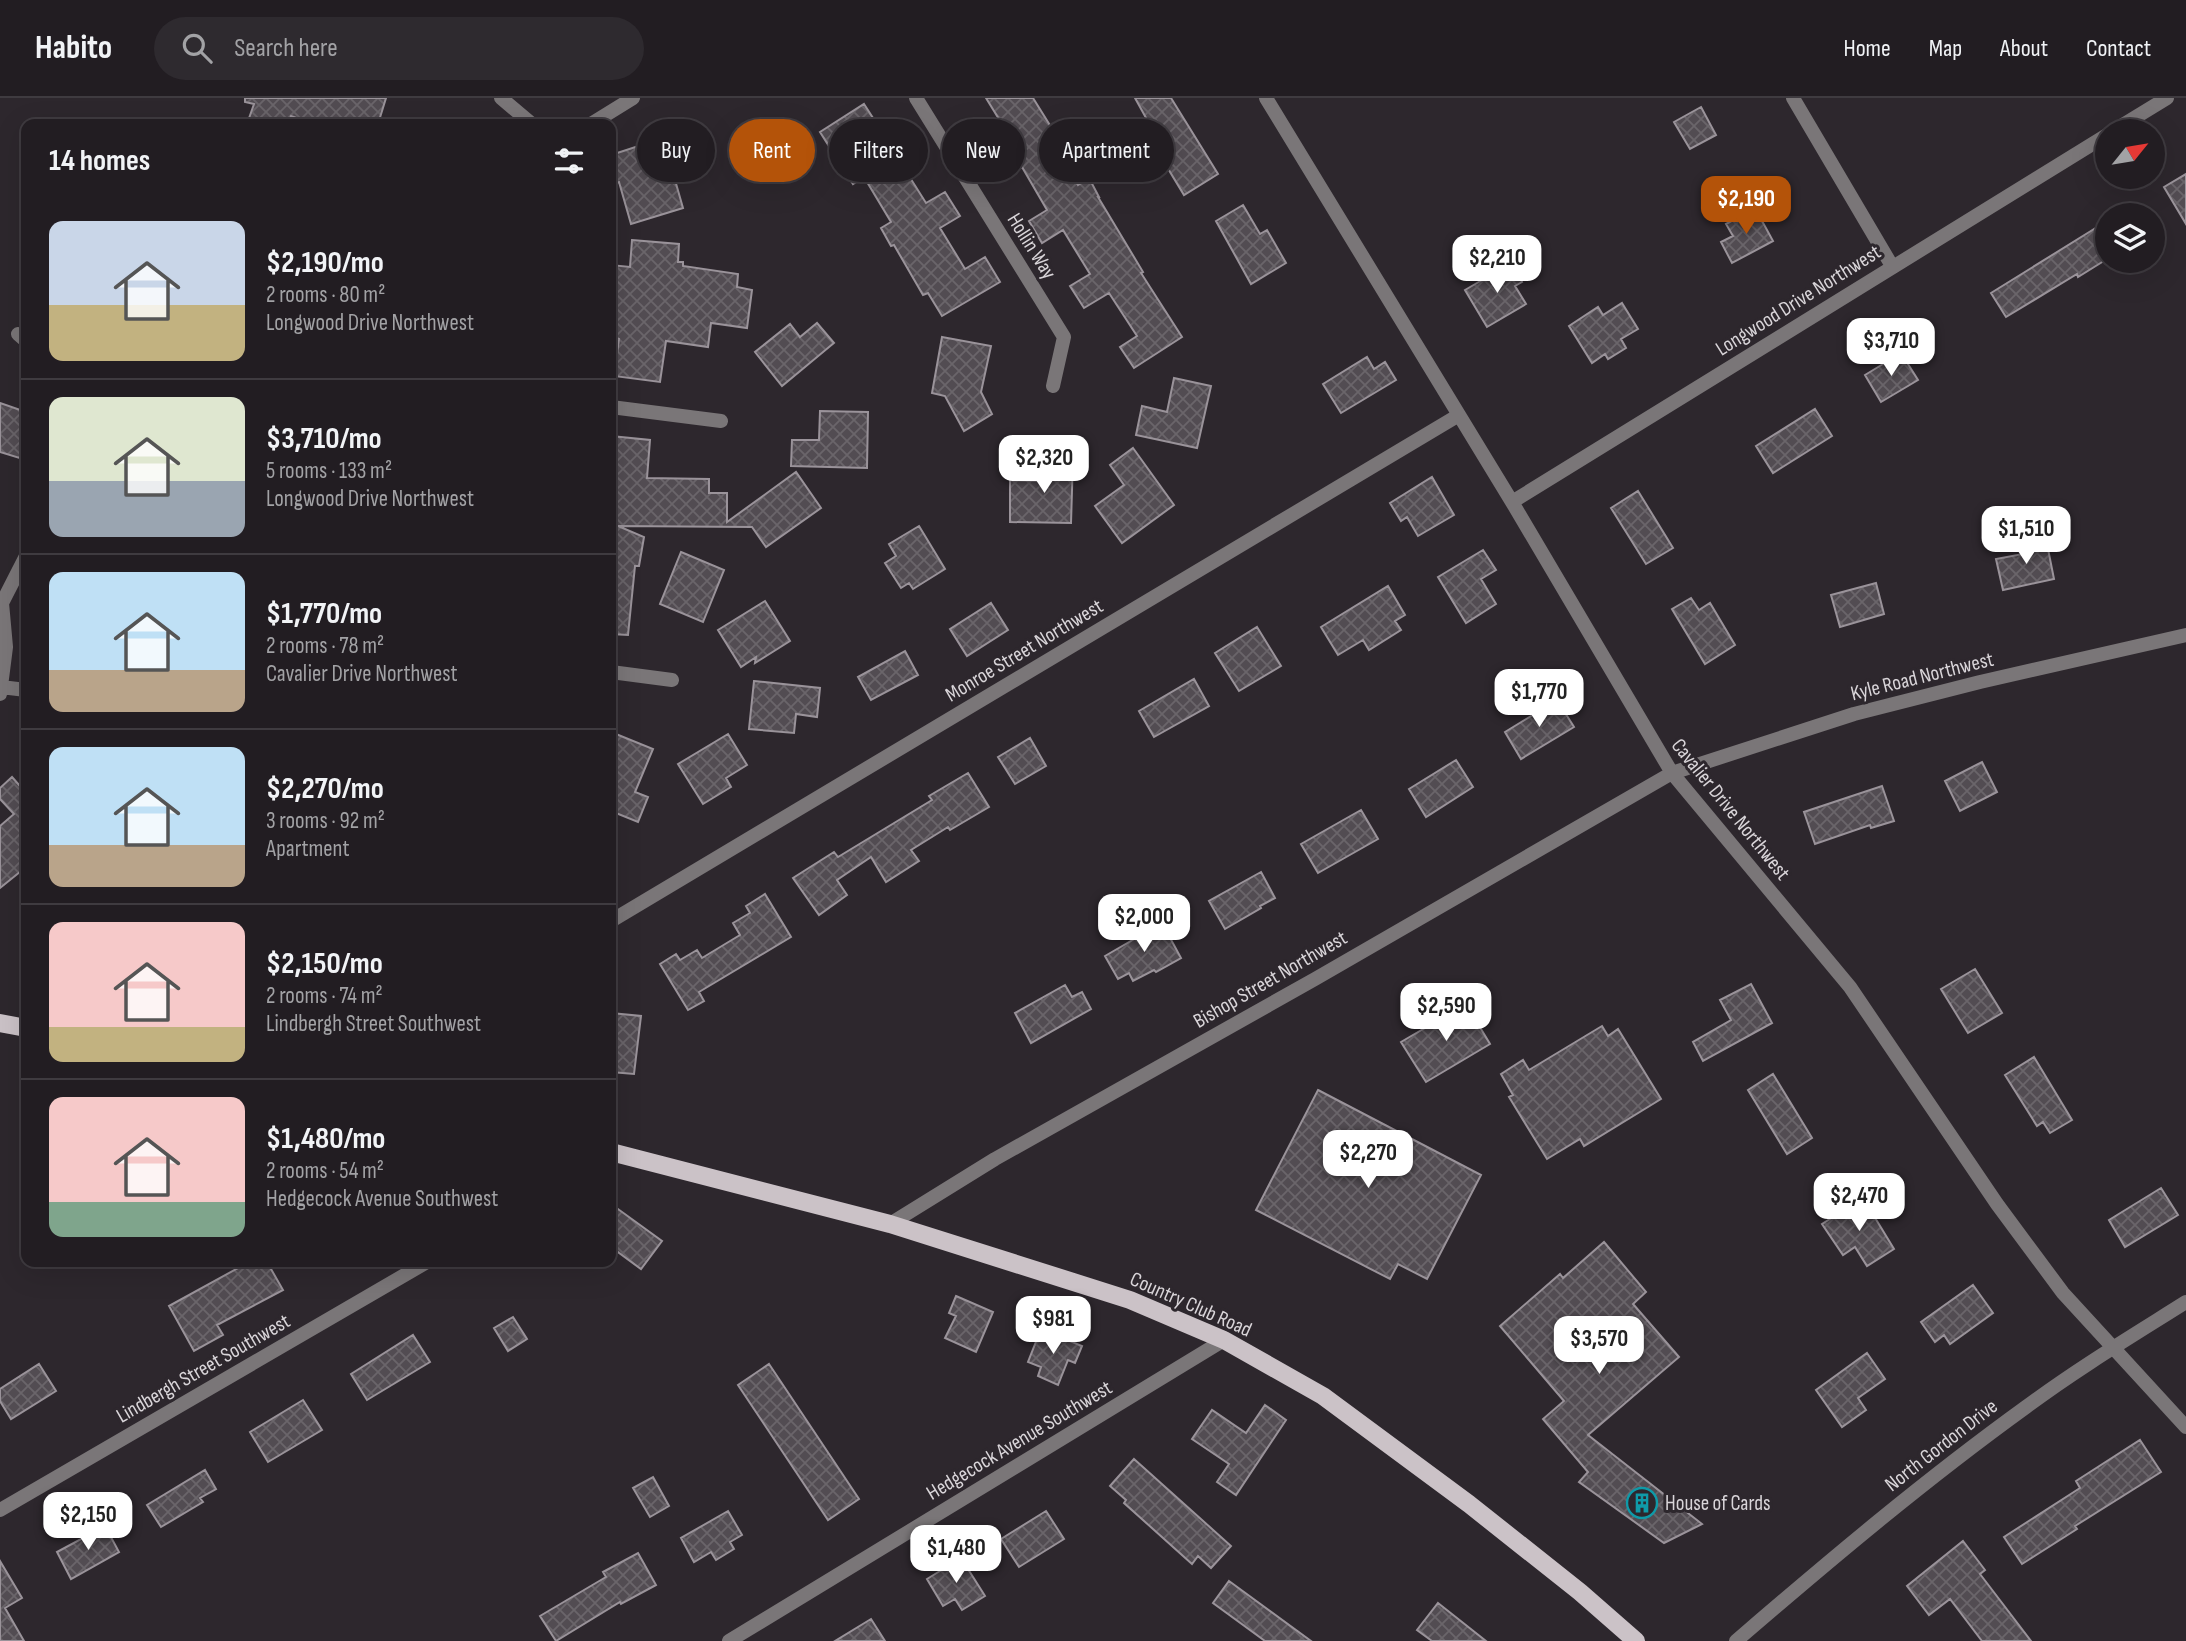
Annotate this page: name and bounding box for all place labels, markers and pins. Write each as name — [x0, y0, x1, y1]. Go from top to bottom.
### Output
pin: $2,190 — [1689, 176, 1803, 236]
pin: $2,210 — [1440, 236, 1554, 295]
pin: $3,710 — [1834, 318, 1948, 378]
pin: $2,320 — [987, 436, 1101, 495]
pin: $1,510 — [1969, 506, 2083, 566]
pin: $1,770 — [1482, 670, 1596, 729]
pin: $2,000 — [1087, 894, 1201, 954]
pin: $2,590 — [1389, 984, 1503, 1043]
pin: $2,270 — [1311, 1130, 1425, 1190]
pin: $2,470 — [1802, 1174, 1916, 1233]
pin: $981 — [1012, 1296, 1094, 1356]
pin: $3,570 — [1542, 1316, 1656, 1376]
building icon: House of Cards — [1625, 1486, 1659, 1520]
place label: House of Cards — [1665, 1491, 1770, 1516]
pin: $2,150 — [31, 1492, 145, 1552]
pin: $1,480 — [899, 1526, 1013, 1585]

